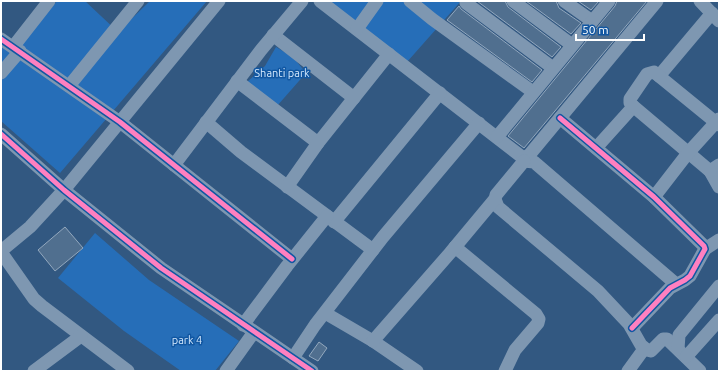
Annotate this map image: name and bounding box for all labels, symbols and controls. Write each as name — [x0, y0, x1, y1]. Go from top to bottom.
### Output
scale bar — [576, 16, 644, 42]
text: 50 m — [582, 23, 609, 36]
park label: Shanti park — [254, 67, 310, 79]
park label: park 4 — [172, 334, 202, 346]

